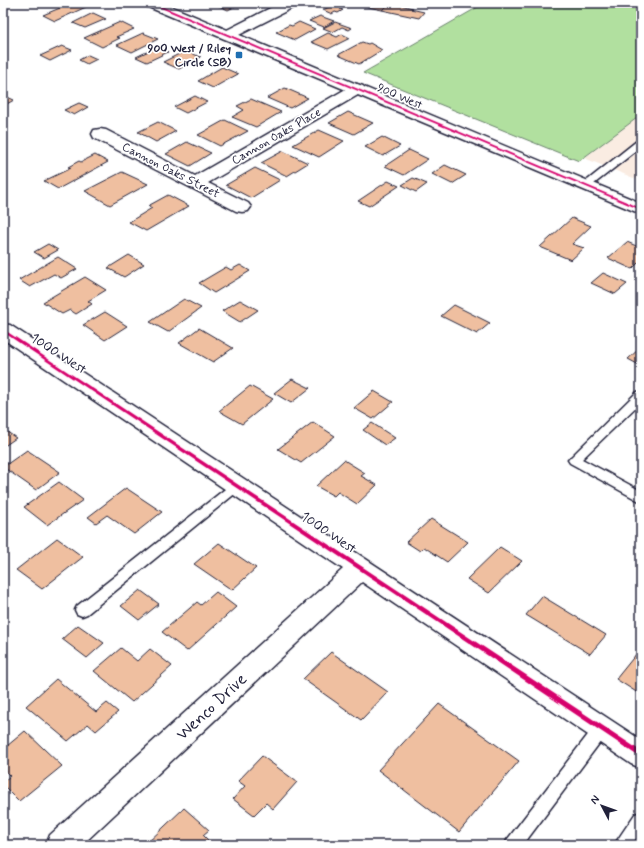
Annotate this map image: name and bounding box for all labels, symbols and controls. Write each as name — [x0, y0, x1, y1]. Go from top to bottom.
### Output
place label: 900 West / Riley Circle (SB) — [148, 41, 232, 71]
marker: 900 West / Riley Circle (SB) — [234, 50, 244, 60]
street label: 900 West — [374, 80, 425, 114]
street label: Cannon Oaks Place — [229, 105, 324, 169]
street label: Cannon Oaks Street — [119, 139, 222, 203]
street label: 1000 West — [27, 329, 90, 379]
street label: 1000 West — [297, 508, 360, 558]
street label: Wenco Drive — [172, 668, 252, 745]
north arrow — [582, 786, 622, 826]
text: N — [588, 793, 603, 807]

